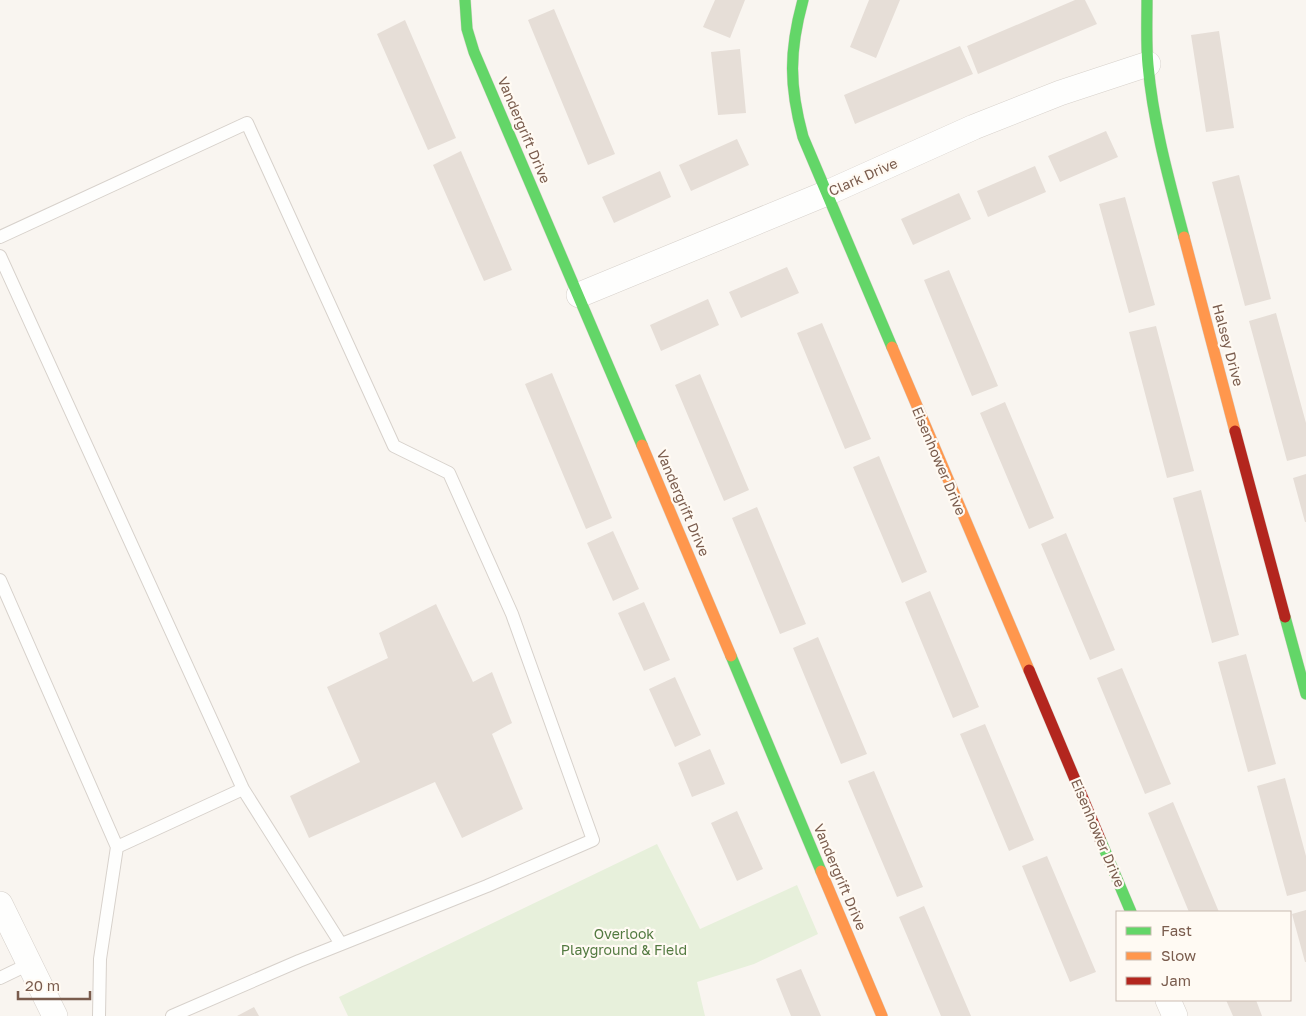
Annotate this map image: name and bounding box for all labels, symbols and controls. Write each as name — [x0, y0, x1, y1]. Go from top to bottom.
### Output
street label: Vandergrift Drive — [494, 74, 555, 186]
street label: Clark Drive — [826, 154, 900, 199]
street label: Halsey Drive — [1209, 302, 1248, 388]
street label: Eisenhower Drive — [909, 404, 970, 518]
street label: Vandergrift Drive — [653, 447, 714, 559]
street label: Eisenhower Drive — [1068, 776, 1129, 890]
street label: Vandergrift Drive — [810, 821, 871, 933]
legend — [1116, 911, 1291, 1001]
text: Fast — [1161, 921, 1192, 939]
park label: Overlook Playground & Field — [561, 925, 687, 958]
text: Slow — [1161, 946, 1196, 964]
scale bar — [18, 968, 90, 1000]
text: Jam — [1161, 971, 1191, 989]
text: 20 m — [25, 976, 60, 994]

